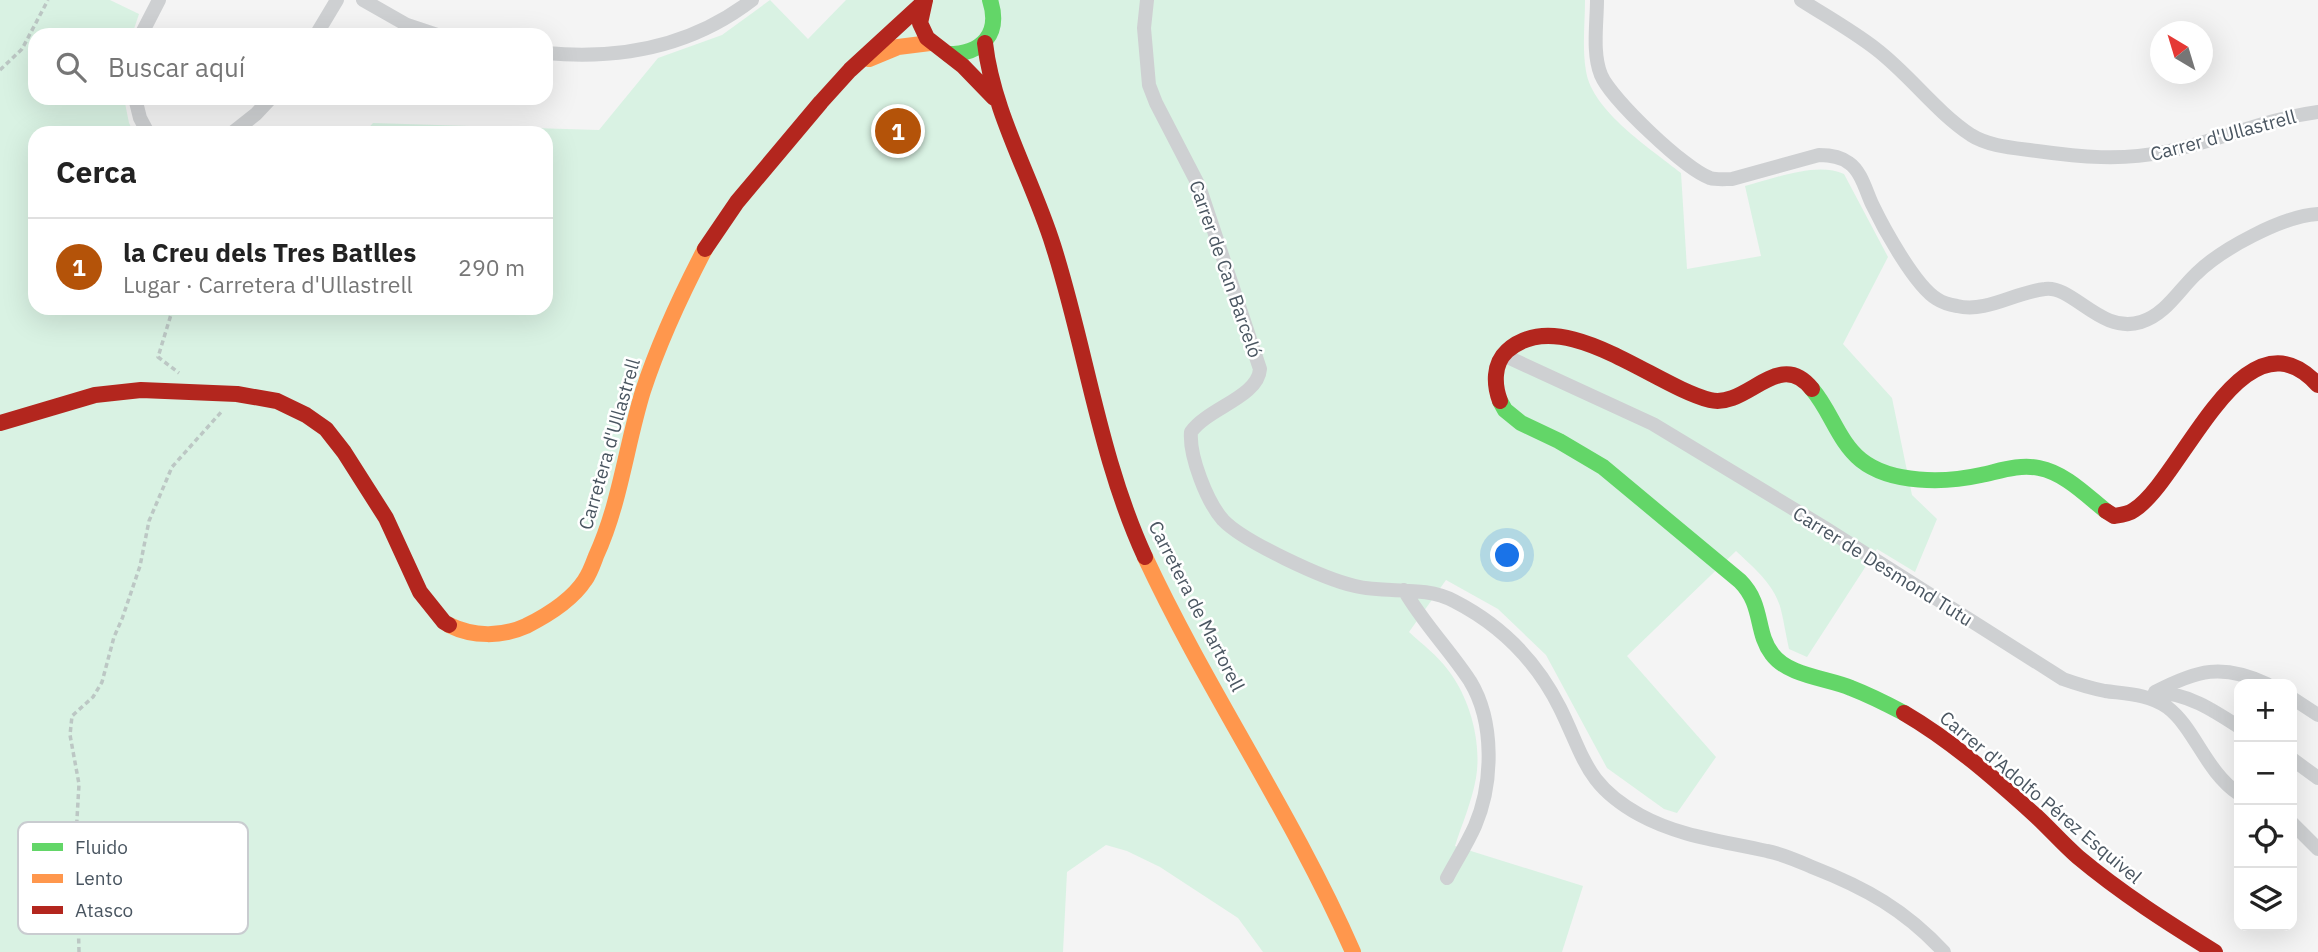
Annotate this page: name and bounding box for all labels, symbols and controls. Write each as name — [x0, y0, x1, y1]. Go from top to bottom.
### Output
north arrow — [2150, 21, 2213, 84]
search box — [28, 28, 553, 105]
icon: search — [52, 48, 90, 86]
text: Buscar aquí — [108, 50, 245, 84]
street label: Carrer d'Ullastrell — [2147, 104, 2299, 166]
pin: 1 — [875, 105, 921, 157]
text: Cerca — [56, 152, 137, 191]
street label: Carrer de Can Barceló — [1184, 177, 1268, 361]
text: la Creu dels Tres Batlles — [123, 235, 416, 269]
text: 1 — [72, 252, 86, 282]
text: 290 m — [458, 252, 525, 282]
text: Lugar · Carretera d'Ullastrell — [123, 269, 413, 299]
street label: Carretera d'Ullastrell — [573, 356, 645, 532]
street label: Carrer de Desmond Tutu — [1789, 501, 1977, 631]
street label: Carretera de Martorell — [1144, 517, 1250, 695]
your location — [1490, 538, 1524, 572]
map controls — [2234, 679, 2297, 931]
button: + — [2234, 679, 2297, 742]
street label: Carrer d'Adolfo Pérez Esquivel — [1935, 705, 2147, 889]
button: − — [2234, 742, 2297, 805]
button: locate — [2234, 805, 2297, 868]
legend — [18, 822, 248, 934]
text: Fluido — [75, 835, 128, 859]
text: Lento — [75, 866, 123, 890]
button: layers — [2234, 868, 2297, 931]
text: Atasco — [75, 898, 133, 922]

